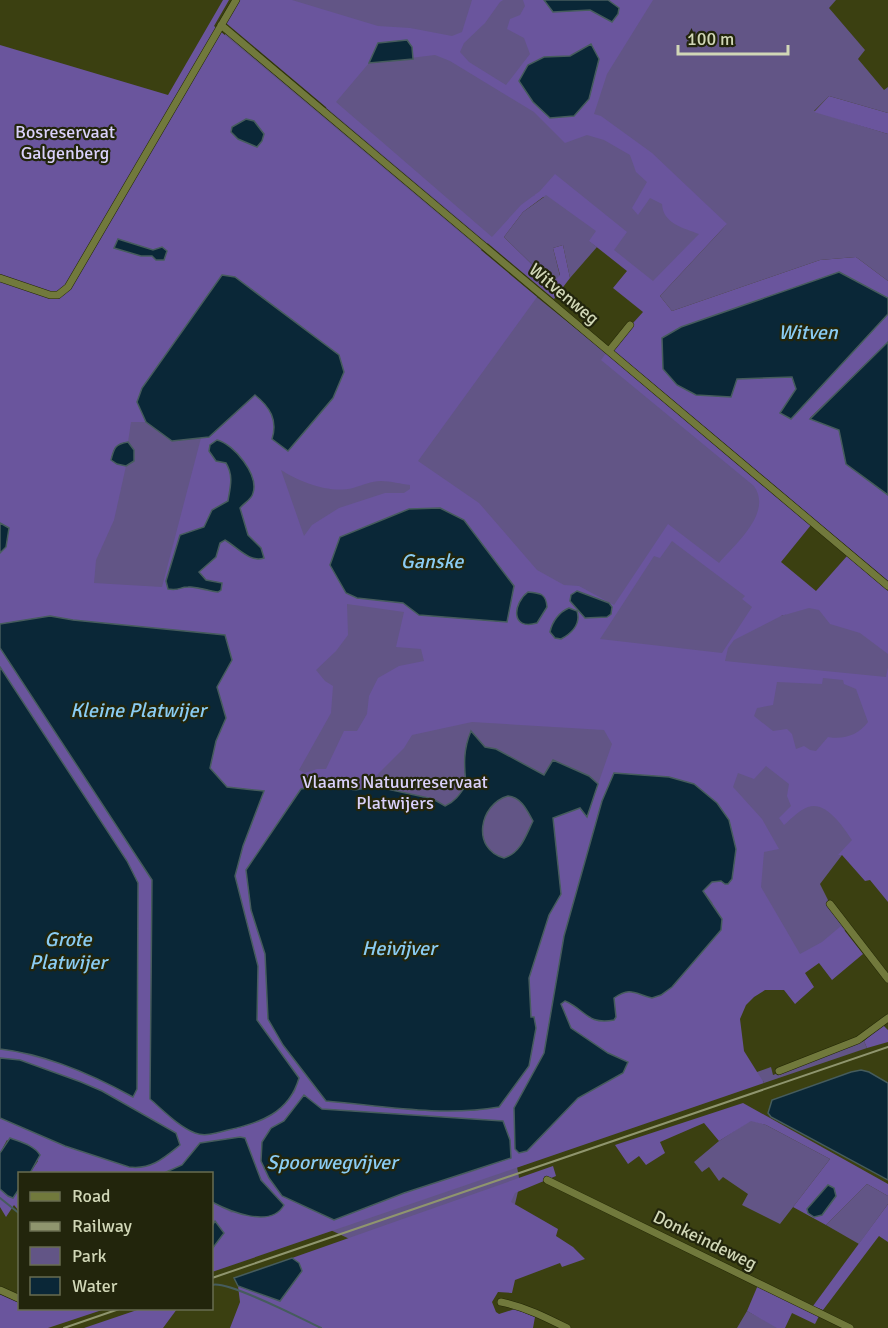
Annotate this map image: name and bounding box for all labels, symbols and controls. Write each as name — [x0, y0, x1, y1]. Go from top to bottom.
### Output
scale bar — [678, 18, 788, 56]
text: 100 m — [687, 28, 734, 50]
park label: Bosreservaat Galgenberg — [15, 121, 115, 164]
street label: Witvenweg — [525, 258, 603, 330]
water label: Witven — [778, 320, 839, 345]
water label: Ganske — [401, 549, 464, 574]
water label: Kleine Platwijer — [70, 698, 209, 723]
park label: Vlaams Natuurreservaat Platwijers — [302, 771, 488, 814]
water label: Grote Platwijer — [29, 927, 109, 975]
water label: Heivijver — [362, 936, 439, 961]
water label: Spoorwegvijver — [267, 1150, 400, 1175]
legend — [18, 1172, 213, 1310]
text: Road — [72, 1185, 111, 1207]
street label: Donkeindeweg — [649, 1205, 761, 1275]
text: Railway — [72, 1215, 133, 1237]
text: Park — [72, 1245, 107, 1267]
text: Water — [72, 1275, 118, 1297]

